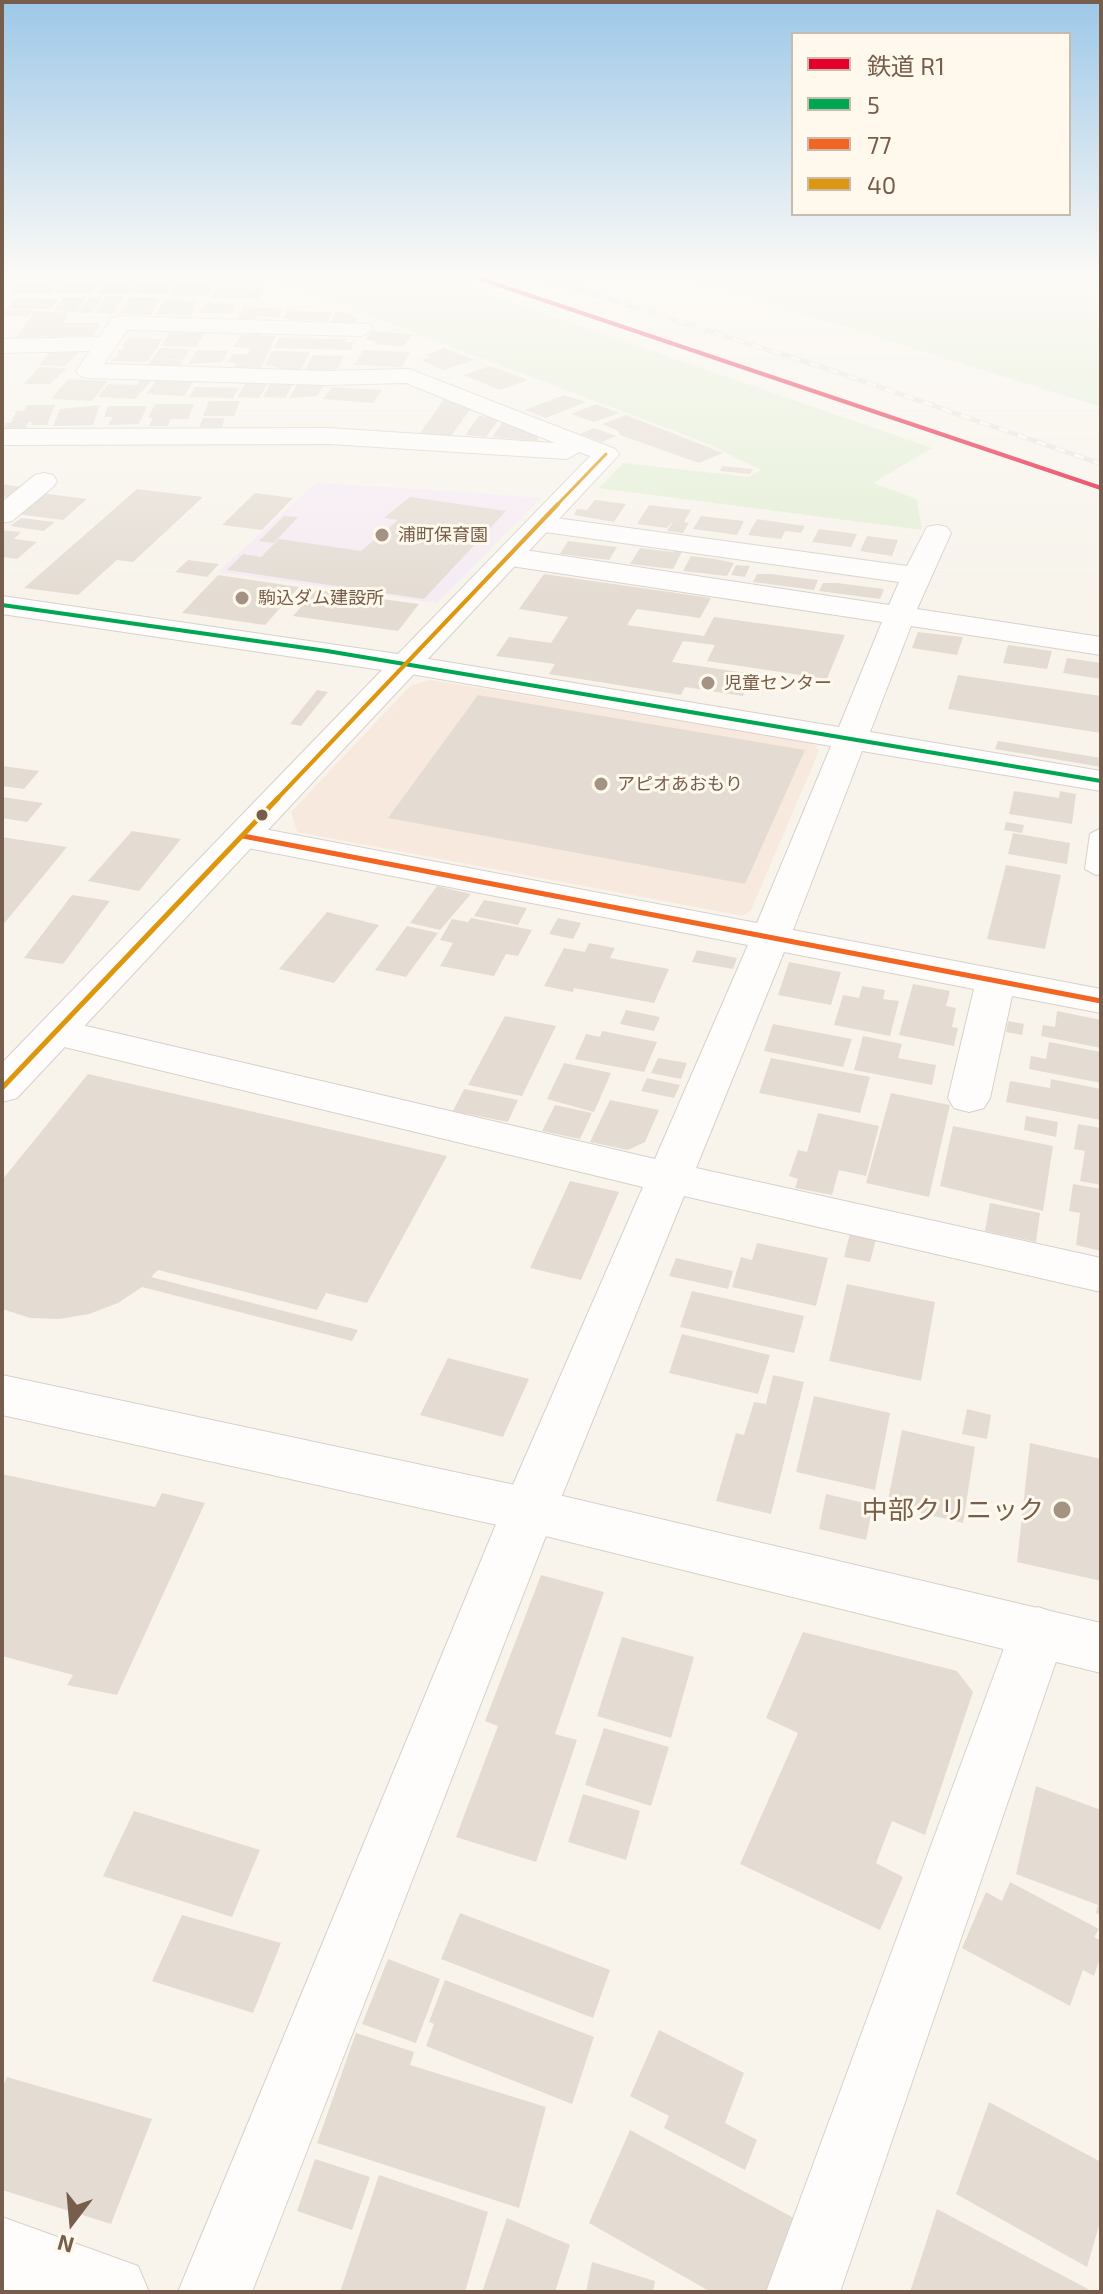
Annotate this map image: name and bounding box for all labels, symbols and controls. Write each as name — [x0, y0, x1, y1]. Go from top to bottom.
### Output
legend — [791, 32, 1071, 216]
text: 鉄道 R1 — [867, 51, 945, 80]
text: 5 — [867, 90, 880, 119]
text: 77 — [867, 130, 892, 159]
text: 40 — [867, 170, 896, 199]
place label: 浦町保育園 — [398, 524, 488, 546]
marker: 浦町保育園 — [373, 526, 391, 544]
place label: 駒込ダム建設所 — [258, 587, 384, 609]
marker: 駒込ダム建設所 — [233, 589, 251, 607]
place label: 児童センター — [724, 672, 832, 694]
marker: 児童センター — [699, 674, 717, 692]
place label: アピオあおもり — [617, 773, 743, 795]
marker: アピオあおもり — [592, 775, 610, 793]
unlabelled marker — [254, 807, 270, 823]
place label: 中部クリニック — [862, 1494, 1044, 1526]
marker: 中部クリニック — [1051, 1499, 1073, 1521]
north arrow — [32, 2182, 112, 2262]
text: N — [54, 2230, 77, 2260]

